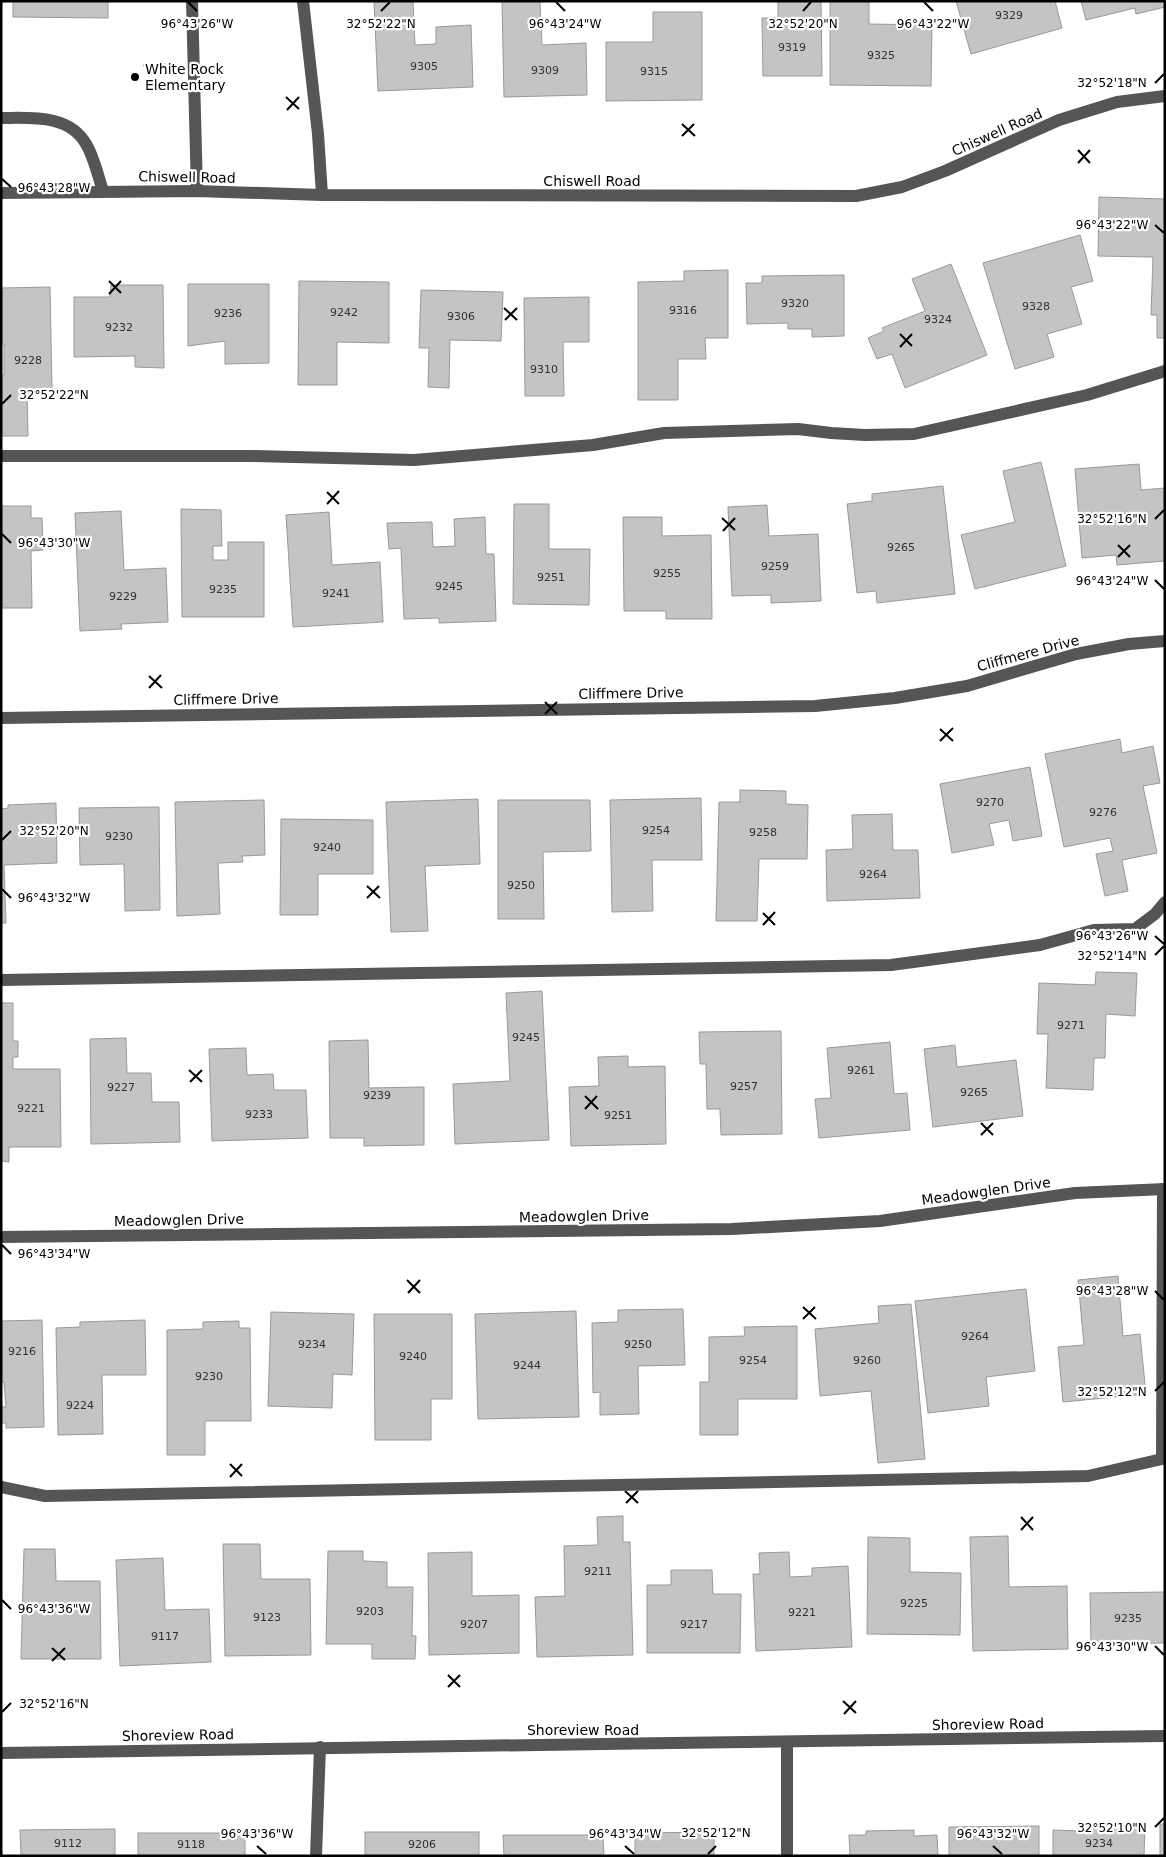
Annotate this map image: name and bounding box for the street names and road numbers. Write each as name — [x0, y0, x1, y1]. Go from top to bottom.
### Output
street label: Chiswell Road — [949, 105, 1045, 159]
street label: Chiswell Road — [138, 168, 236, 186]
street label: Chiswell Road — [543, 173, 641, 189]
street label: Cliffmere Drive — [975, 632, 1081, 674]
street label: Cliffmere Drive — [578, 684, 684, 702]
street label: Cliffmere Drive — [173, 690, 279, 708]
street label: Meadowglen Drive — [920, 1174, 1052, 1208]
street label: Meadowglen Drive — [519, 1207, 649, 1225]
street label: Meadowglen Drive — [114, 1211, 244, 1229]
street label: Shoreview Road — [932, 1715, 1044, 1733]
street label: Shoreview Road — [527, 1722, 639, 1738]
street label: Shoreview Road — [122, 1726, 234, 1744]

